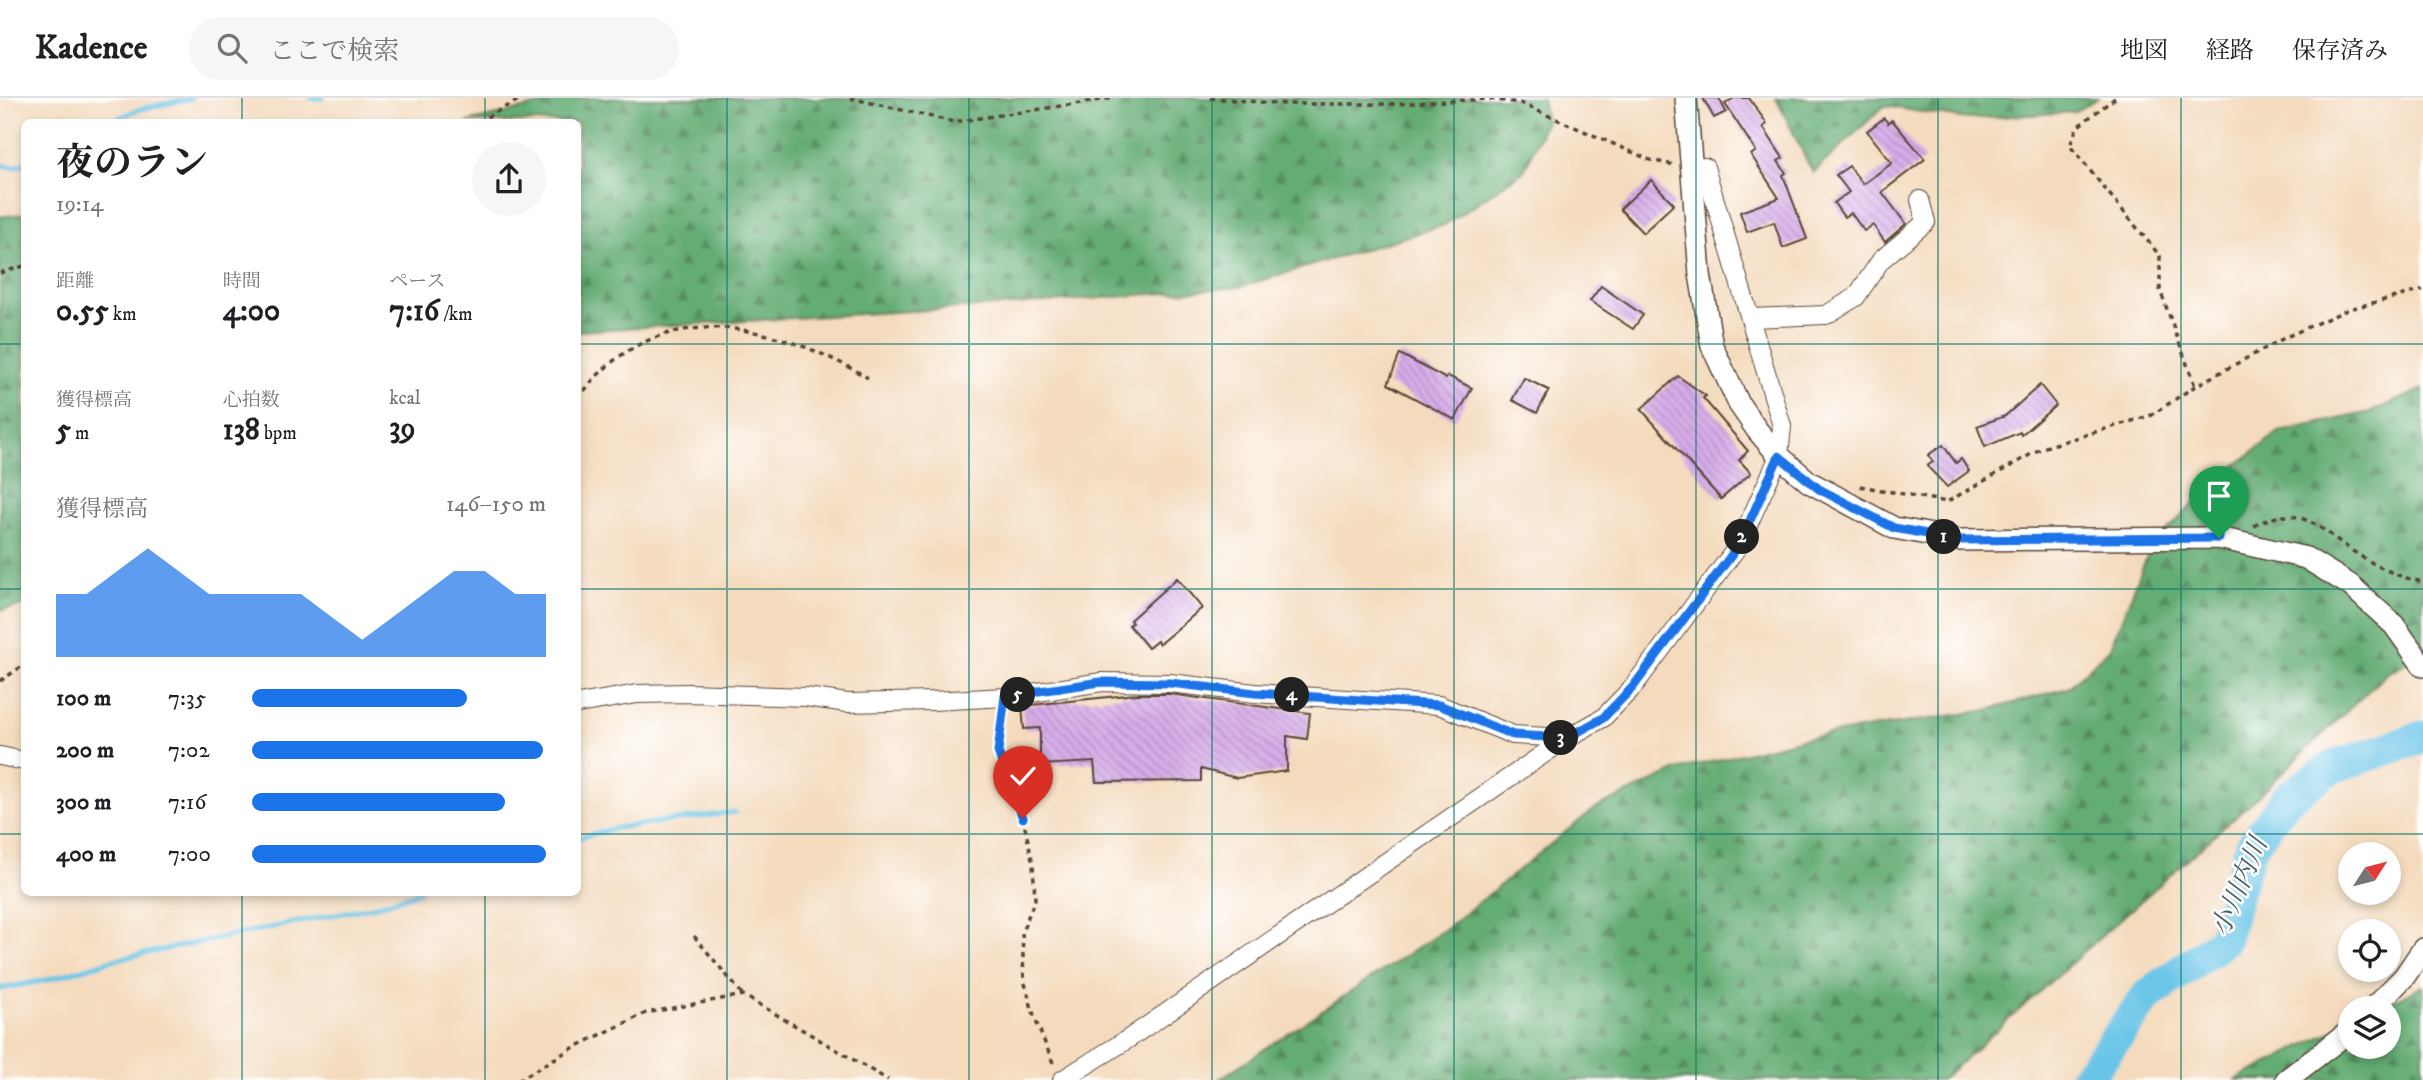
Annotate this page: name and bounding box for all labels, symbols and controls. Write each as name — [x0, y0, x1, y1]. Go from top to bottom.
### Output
search box — [189, 17, 679, 80]
text: Kadence — [35, 28, 147, 69]
icon: search — [213, 29, 251, 67]
text: ここで検索 — [269, 35, 399, 68]
text: 地図 — [2120, 36, 2168, 66]
text: 経路 — [2206, 36, 2254, 66]
text: 保存済み — [2292, 36, 2388, 66]
text: 夜のラン — [56, 140, 208, 188]
button: share — [472, 142, 546, 216]
text: 19:14 — [56, 190, 104, 219]
text: 距離 — [56, 270, 94, 293]
text: 時間 — [223, 270, 261, 293]
text: ペース — [389, 270, 445, 293]
text: 0.55 — [56, 293, 109, 330]
text: 4:00 — [223, 293, 280, 330]
text: 7:16 — [389, 293, 439, 330]
text: km — [109, 303, 137, 326]
text: /km — [439, 303, 472, 326]
text: kcal — [389, 387, 421, 410]
text: 獲得標高 — [56, 389, 132, 412]
text: 心拍数 — [223, 389, 280, 412]
text: 39 — [389, 410, 416, 447]
text: 5 — [56, 412, 71, 449]
text: 138 — [223, 412, 260, 449]
text: m — [71, 422, 89, 445]
text: bpm — [260, 422, 297, 445]
pin — [2189, 466, 2249, 538]
icon: arrive — [2200, 477, 2238, 515]
text: 146–150 m — [446, 490, 546, 519]
text: 獲得標高 — [56, 495, 148, 524]
pin: 2 — [1724, 520, 1760, 555]
pin: 1 — [1926, 520, 1962, 555]
text: 2 — [1737, 525, 1746, 548]
text: 1 — [1940, 525, 1947, 548]
pin: 5 — [1000, 678, 1036, 712]
pin: 4 — [1274, 678, 1310, 712]
text: 5 — [1013, 683, 1022, 706]
text: 4 — [1286, 683, 1297, 706]
text: 100 m — [56, 684, 111, 713]
text: 7:35 — [168, 684, 206, 713]
pin: 3 — [1544, 720, 1578, 756]
text: 3 — [1557, 726, 1564, 749]
text: 200 m — [56, 736, 114, 765]
text: 7:02 — [168, 736, 210, 765]
pin — [993, 746, 1053, 818]
icon: check — [1004, 757, 1042, 795]
text: 300 m — [56, 788, 112, 817]
text: 7:16 — [168, 788, 206, 817]
water label: 小川内川 — [2204, 830, 2277, 941]
text: 400 m — [56, 840, 116, 869]
text: 7:00 — [168, 840, 211, 869]
north arrow — [2338, 842, 2401, 905]
map controls — [2338, 842, 2401, 1059]
button: locate — [2338, 919, 2401, 982]
button: layers — [2338, 996, 2401, 1059]

